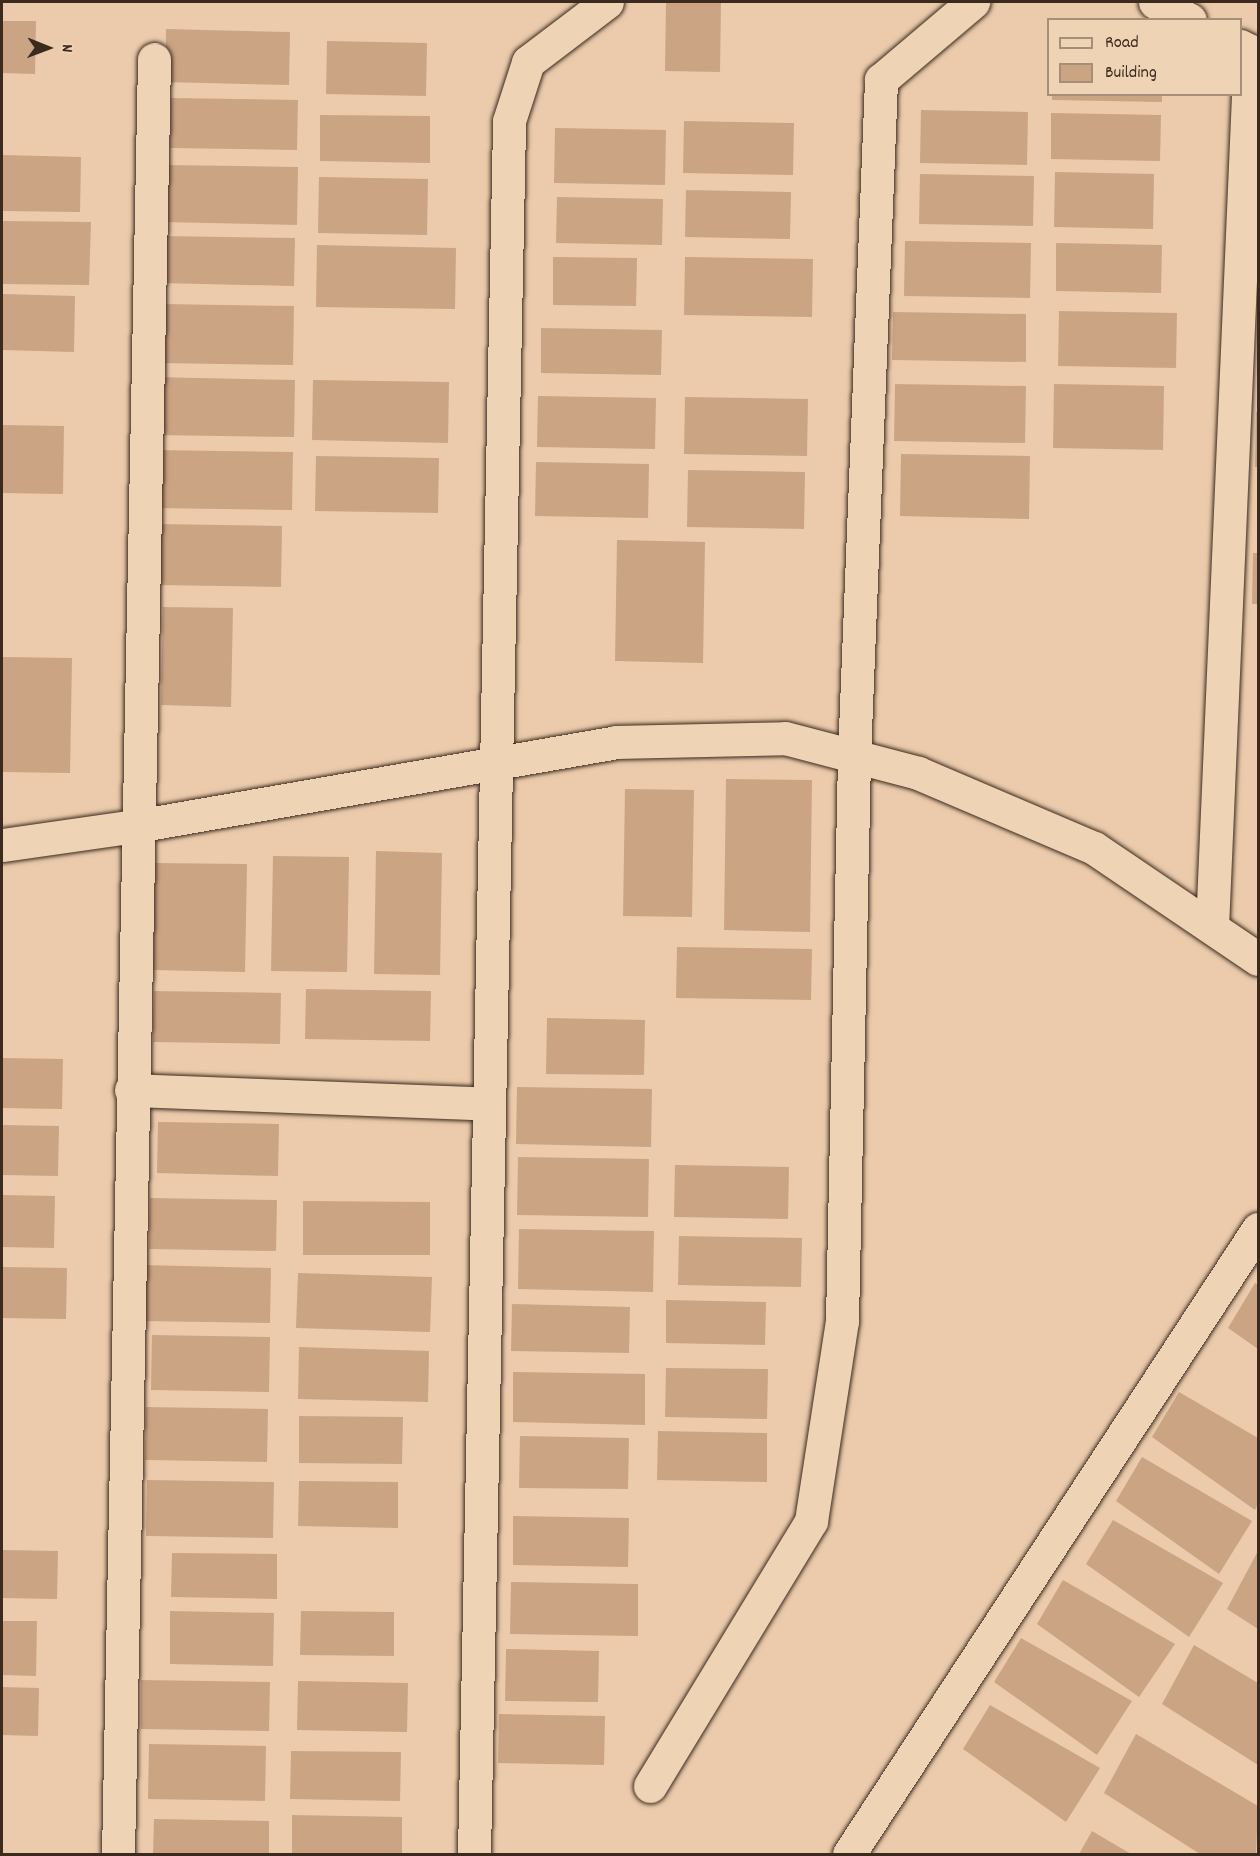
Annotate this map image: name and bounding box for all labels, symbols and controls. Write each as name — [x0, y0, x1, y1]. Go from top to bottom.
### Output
north arrow — [18, 18, 78, 78]
legend — [1047, 18, 1242, 96]
text: Road — [1105, 31, 1139, 56]
text: N — [55, 44, 78, 52]
text: Building — [1105, 61, 1157, 86]

